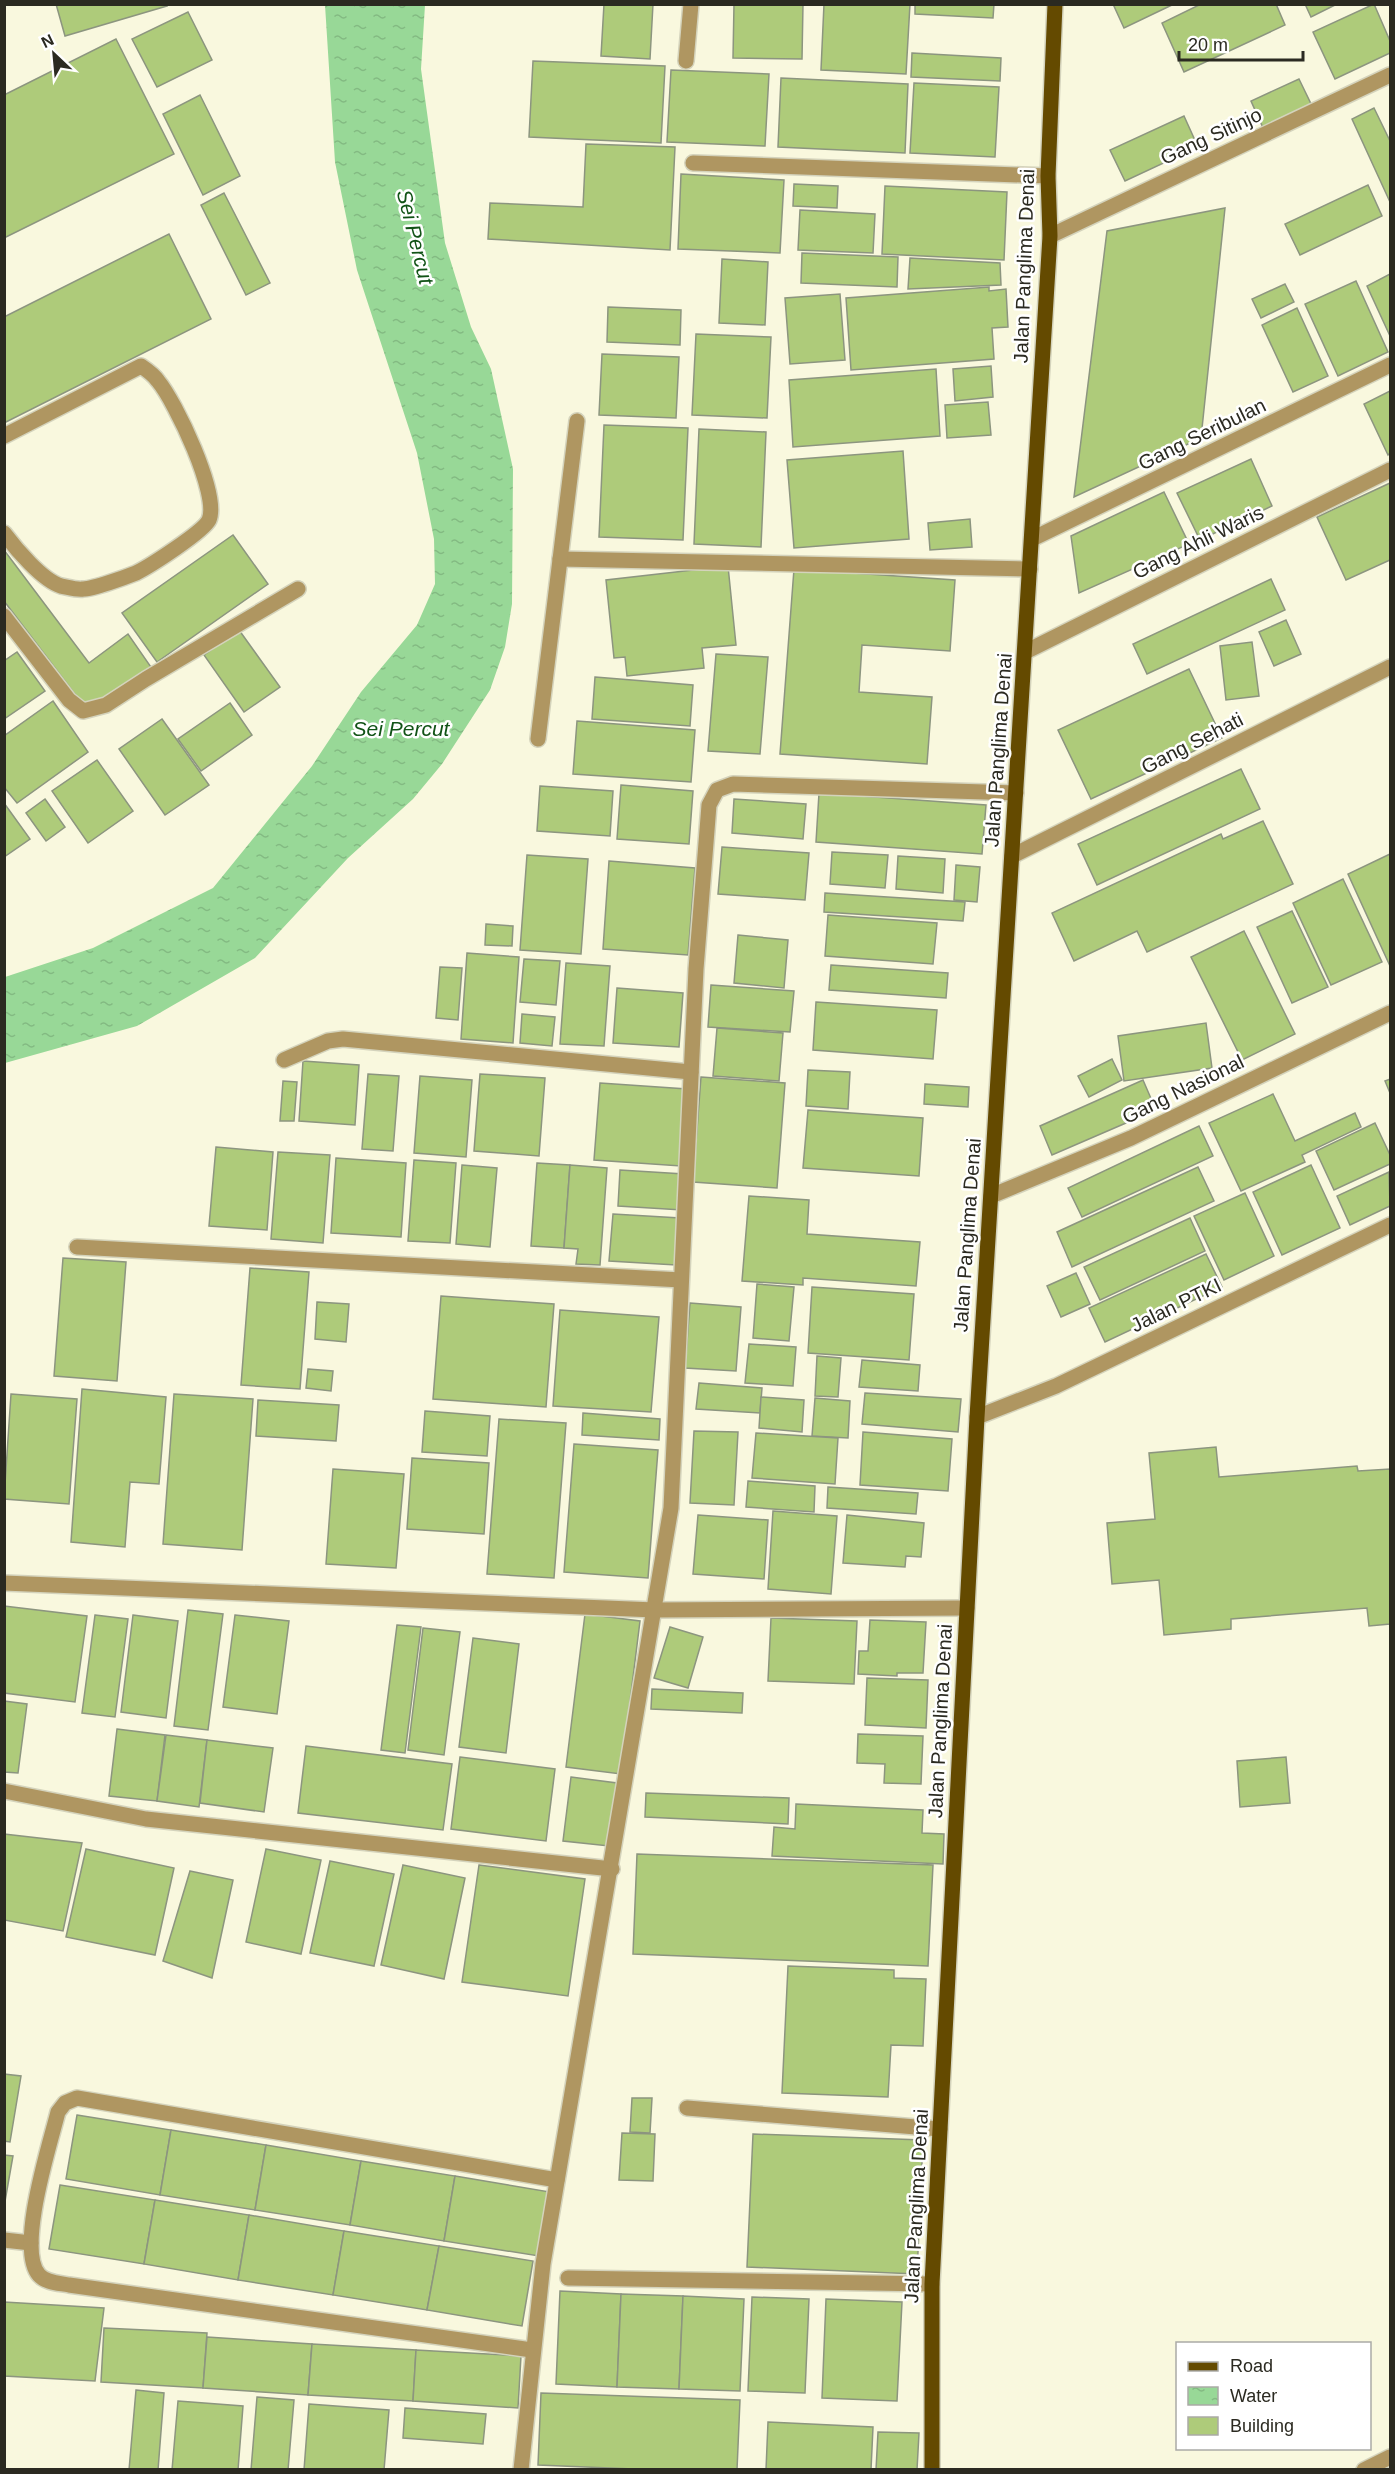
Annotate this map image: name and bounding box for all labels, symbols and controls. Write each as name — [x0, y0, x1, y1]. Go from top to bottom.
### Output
north arrow — [24, 24, 84, 84]
scale bar — [1179, 24, 1304, 62]
text: N — [39, 31, 57, 51]
text: 20 m — [1188, 35, 1228, 55]
street label: Gang Sitinjo — [1157, 103, 1265, 169]
street label: Jalan Panglima Denai — [1010, 168, 1038, 364]
water label: Sei Percut — [393, 187, 439, 288]
street label: Gang Seribulan — [1135, 394, 1269, 474]
street label: Gang Ahli Waris — [1129, 501, 1267, 583]
street label: Jalan Panglima Denai — [980, 652, 1016, 848]
street label: Gang Sehati — [1137, 708, 1247, 778]
water label: Sei Percut — [353, 717, 451, 740]
street label: Gang Nasional — [1119, 1050, 1247, 1128]
street label: Jalan Panglima Denai — [949, 1137, 985, 1333]
street label: Jalan PTKI — [1127, 1274, 1225, 1336]
street label: Jalan Panglima Denai — [924, 1623, 956, 1819]
street label: Jalan Panglima Denai — [900, 2108, 932, 2304]
legend — [1176, 2342, 1371, 2450]
text: Road — [1230, 2356, 1273, 2376]
text: Water — [1230, 2386, 1277, 2406]
text: Building — [1230, 2416, 1294, 2436]

